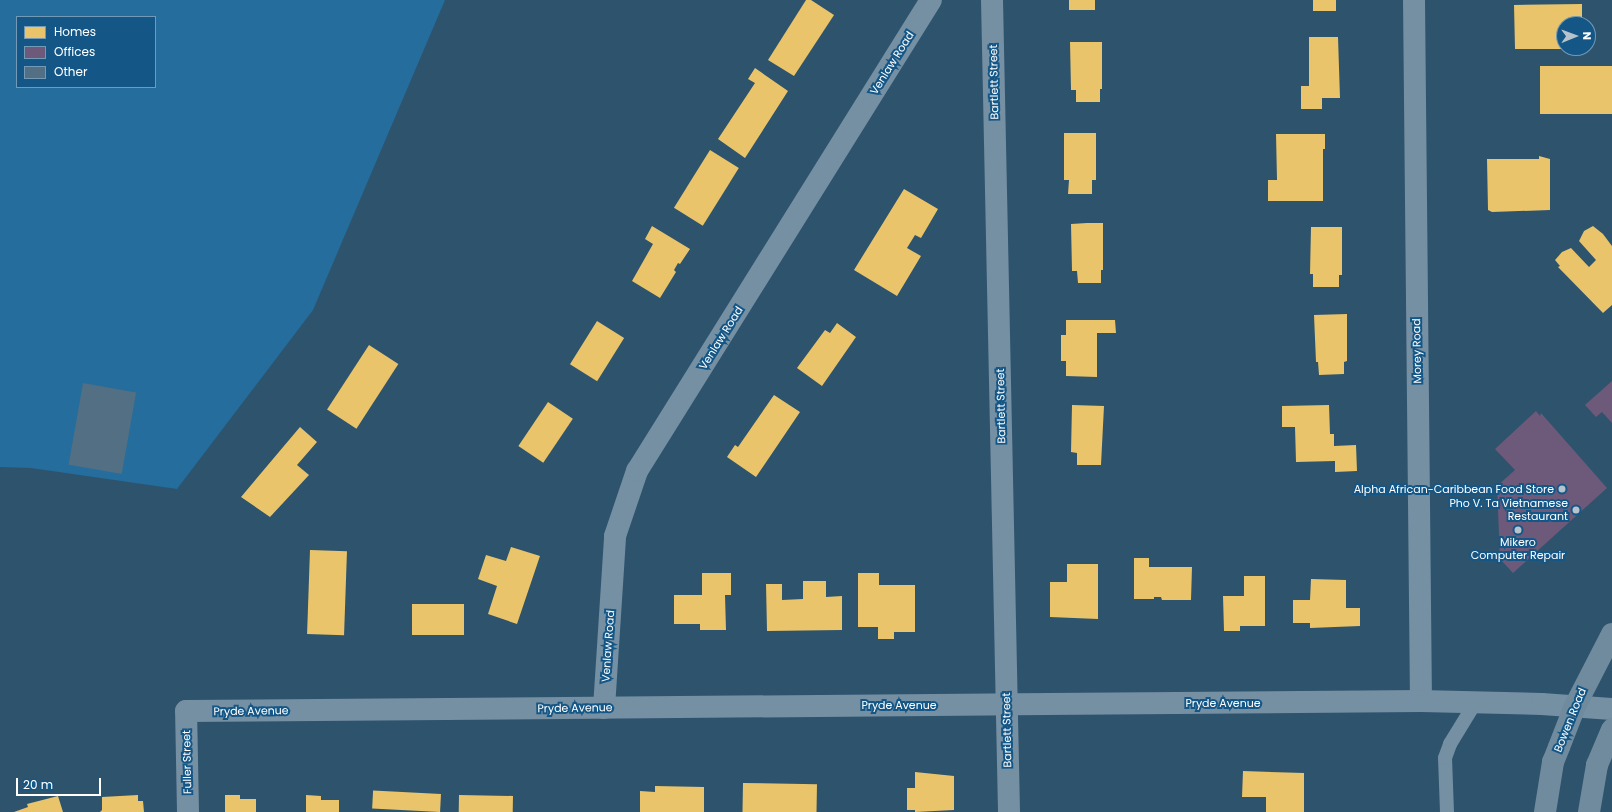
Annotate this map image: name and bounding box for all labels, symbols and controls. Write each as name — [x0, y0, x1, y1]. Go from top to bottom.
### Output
legend — [16, 16, 156, 88]
north arrow — [1556, 16, 1596, 56]
text: Homes — [54, 23, 96, 40]
street label: Venlaw Road — [867, 29, 917, 97]
text: N — [1579, 32, 1595, 40]
text: Offices — [54, 43, 95, 60]
street label: Bartlett Street — [987, 44, 1001, 120]
text: Other — [54, 63, 87, 80]
street label: Venlaw Road — [696, 304, 746, 372]
street label: Morey Road — [1410, 318, 1424, 384]
street label: Bartlett Street — [994, 368, 1008, 444]
place label: Alpha African-Caribbean Food Store — [1354, 482, 1554, 496]
marker: Alpha African-Caribbean Food Store — [1557, 484, 1567, 494]
place label: Pho V. Ta Vietnamese Restaurant — [1449, 497, 1568, 523]
marker: Pho V. Ta Vietnamese Restaurant — [1571, 505, 1581, 515]
marker: Mikero Computer Repair — [1513, 525, 1523, 535]
place label: Mikero Computer Repair — [1471, 536, 1565, 562]
street label: Venlaw Road — [599, 610, 617, 682]
street label: Bowen Road — [1551, 686, 1589, 754]
street label: Bartlett Street — [1000, 692, 1014, 768]
street label: Pryde Avenue — [1185, 696, 1261, 710]
street label: Pryde Avenue — [861, 698, 937, 712]
street label: Pryde Avenue — [537, 701, 613, 715]
street label: Pryde Avenue — [213, 704, 289, 718]
street label: Fuller Street — [180, 730, 194, 794]
scale bar — [18, 770, 103, 796]
text: 20 m — [23, 776, 53, 793]

